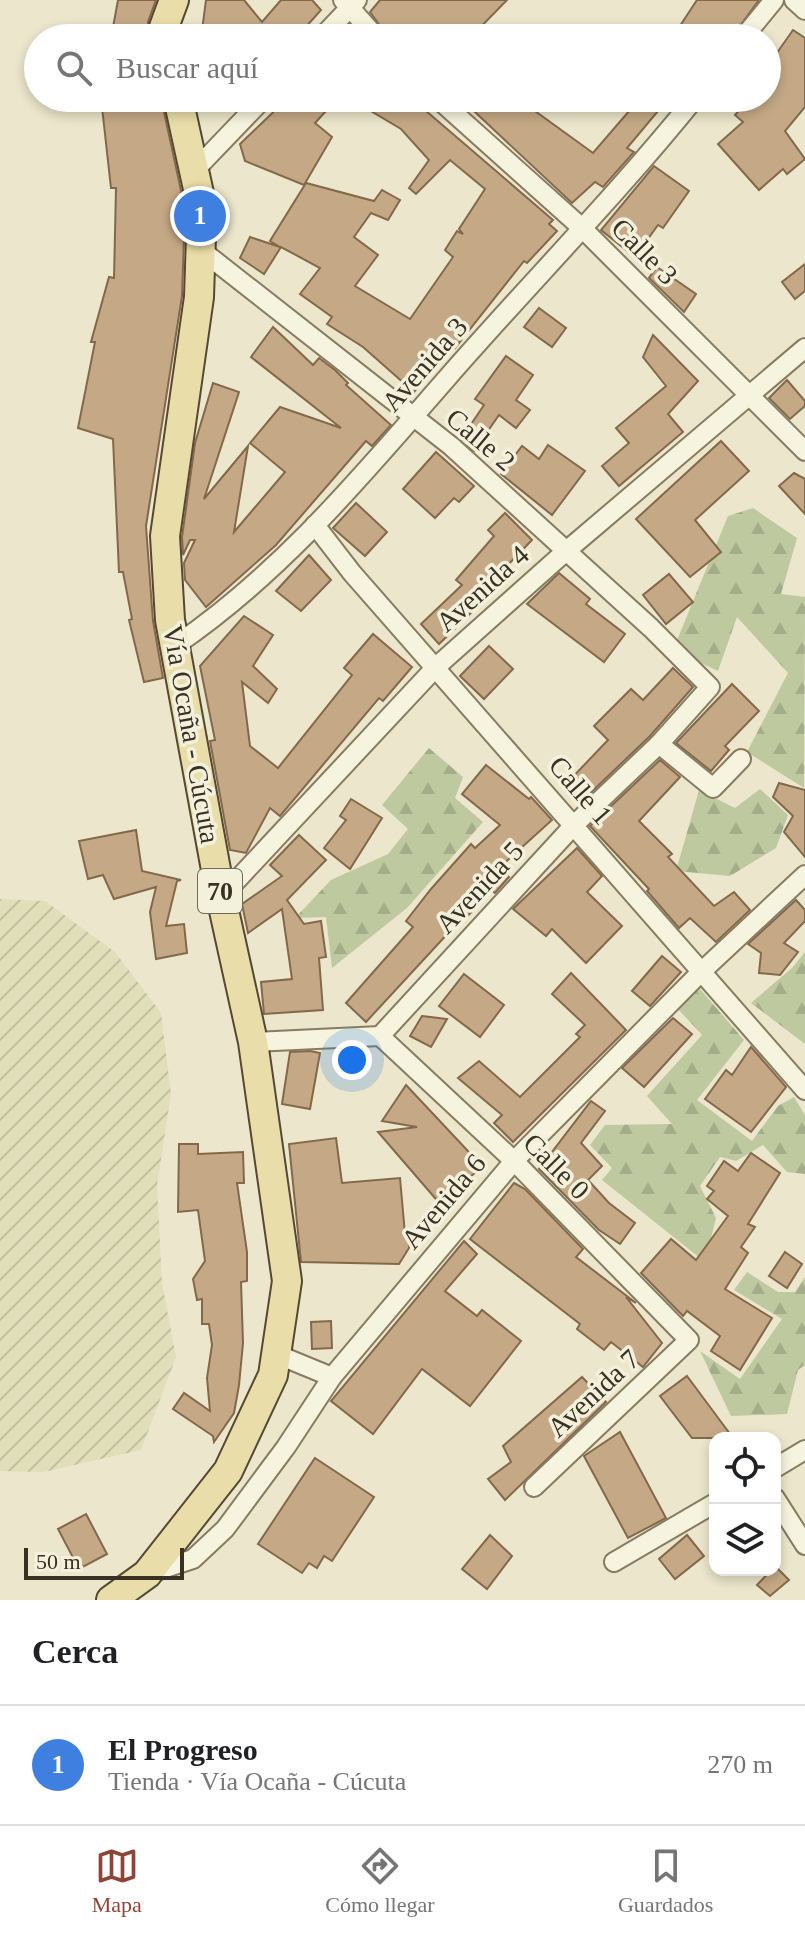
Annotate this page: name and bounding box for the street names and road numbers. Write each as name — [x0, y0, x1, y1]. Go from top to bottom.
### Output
street label: Calle 3 — [605, 212, 684, 291]
street label: Avenida 3 — [375, 311, 473, 417]
street label: Calle 2 — [440, 402, 521, 477]
street label: Avenida 4 — [430, 539, 535, 638]
street label: Vía Ocaña - Cúcuta — [157, 622, 226, 846]
street label: Calle 1 — [543, 750, 619, 831]
street label: Avenida 5 — [429, 835, 530, 940]
road number: 70 — [198, 869, 242, 913]
street label: Calle 0 — [517, 1127, 596, 1206]
street label: Avenida 6 — [395, 1148, 492, 1255]
street label: Avenida 7 — [541, 1343, 646, 1444]

